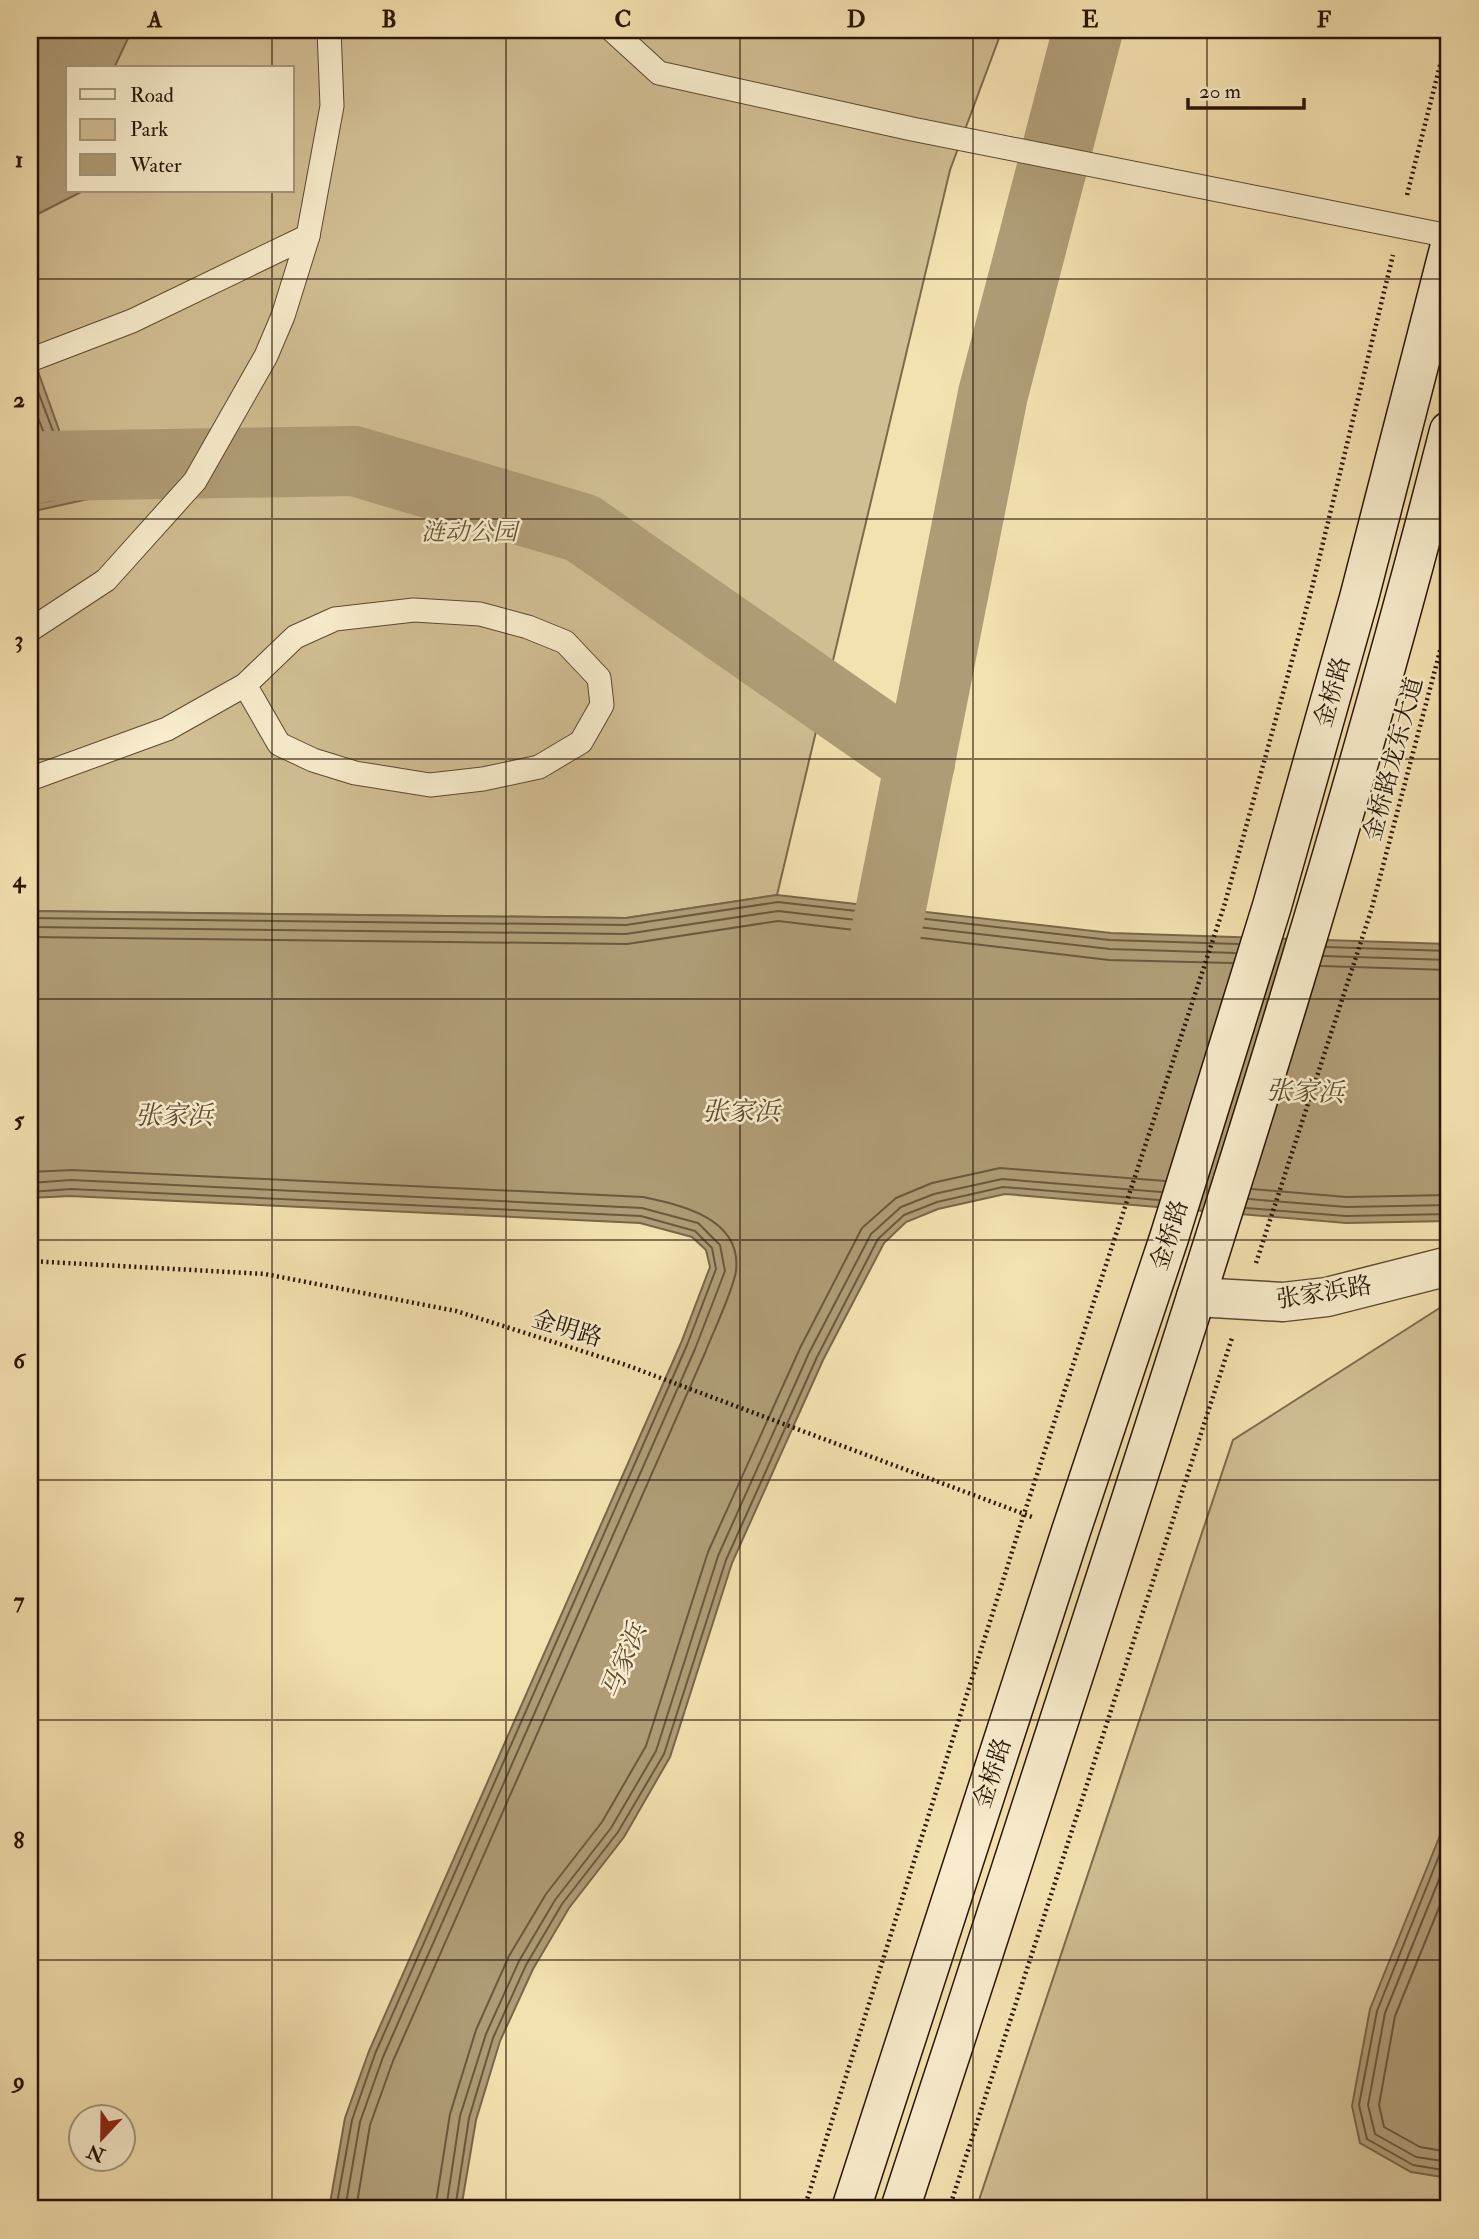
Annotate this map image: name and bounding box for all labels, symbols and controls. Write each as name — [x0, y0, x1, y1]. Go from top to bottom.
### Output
text: A — [147, 5, 163, 34]
text: B — [381, 5, 397, 34]
text: C — [615, 5, 631, 34]
text: D — [847, 5, 865, 34]
text: E — [1082, 5, 1099, 34]
text: F — [1317, 5, 1332, 34]
legend — [66, 66, 294, 192]
scale bar — [1188, 66, 1304, 110]
text: 20 m — [1199, 78, 1241, 105]
text: Road — [130, 82, 175, 109]
text: Park — [130, 116, 168, 143]
text: 1 — [15, 145, 23, 174]
text: Water — [129, 152, 182, 179]
text: 2 — [13, 385, 25, 414]
park label: 涟动公园 — [421, 517, 521, 548]
text: 3 — [15, 625, 23, 654]
street label: 金桥路 — [1308, 653, 1357, 731]
street label: 金桥路龙东大道 — [1357, 674, 1430, 844]
text: 4 — [12, 865, 27, 894]
water label: 张家浜 — [1265, 1075, 1346, 1109]
water label: 张家浜 — [702, 1096, 782, 1128]
water label: 张家浜 — [135, 1100, 215, 1132]
text: 5 — [14, 1105, 25, 1134]
street label: 金桥路 — [1144, 1196, 1195, 1274]
street label: 张家浜路 — [1274, 1270, 1374, 1315]
street label: 金明路 — [528, 1303, 606, 1354]
text: 6 — [13, 1346, 27, 1375]
text: 7 — [14, 1586, 25, 1615]
water label: 马家浜 — [594, 1617, 654, 1704]
street label: 金桥路 — [967, 1734, 1018, 1812]
text: 8 — [14, 1826, 25, 1855]
text: 9 — [11, 2066, 25, 2095]
north arrow — [66, 2102, 136, 2172]
text: N — [83, 2138, 109, 2168]

